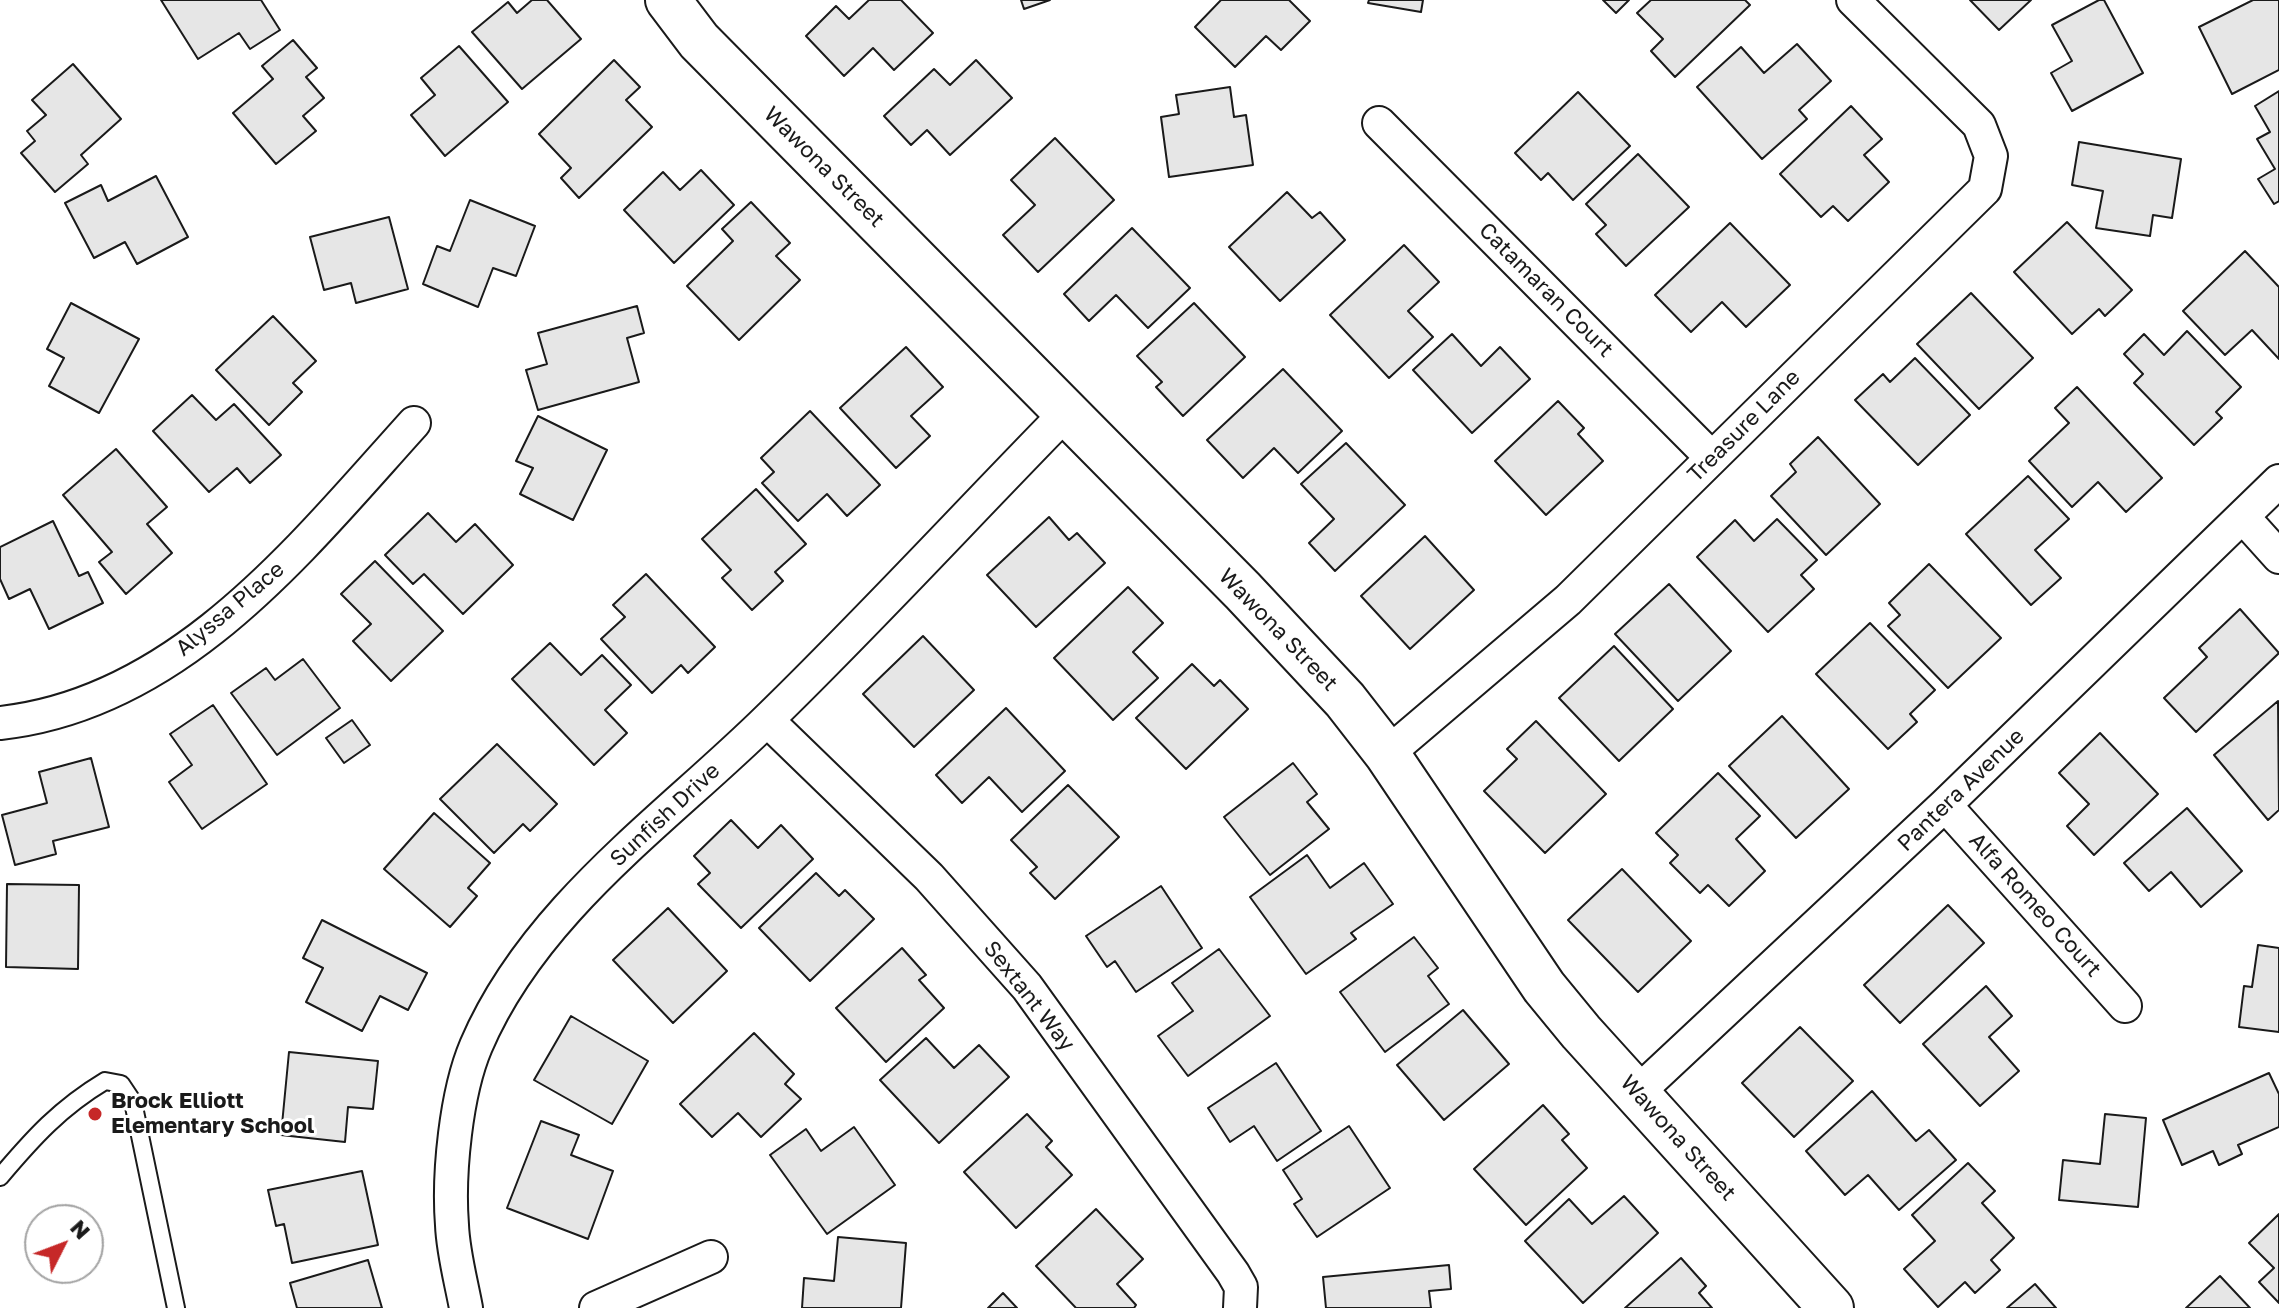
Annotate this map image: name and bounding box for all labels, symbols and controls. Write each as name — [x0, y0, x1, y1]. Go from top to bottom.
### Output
street label: Wawona Street — [758, 101, 890, 233]
street label: Catamaran Court — [1473, 217, 1619, 363]
street label: Treasure Lane — [1682, 364, 1806, 488]
street label: Alyssa Place — [171, 556, 289, 662]
street label: Wawona Street — [1213, 563, 1343, 697]
street label: Pantera Avenue — [1892, 723, 2030, 857]
street label: Sunfish Drive — [605, 758, 725, 872]
street label: Alfa Romeo Court — [1963, 828, 2107, 982]
street label: Sextant Way — [978, 936, 1080, 1056]
street label: Wawona Street — [1615, 1070, 1741, 1206]
place label: Brock Elliott Elementary School — [111, 1088, 314, 1140]
marker: Brock Elliott Elementary School — [86, 1105, 104, 1123]
north arrow — [24, 1204, 104, 1284]
text: N — [65, 1214, 96, 1244]

